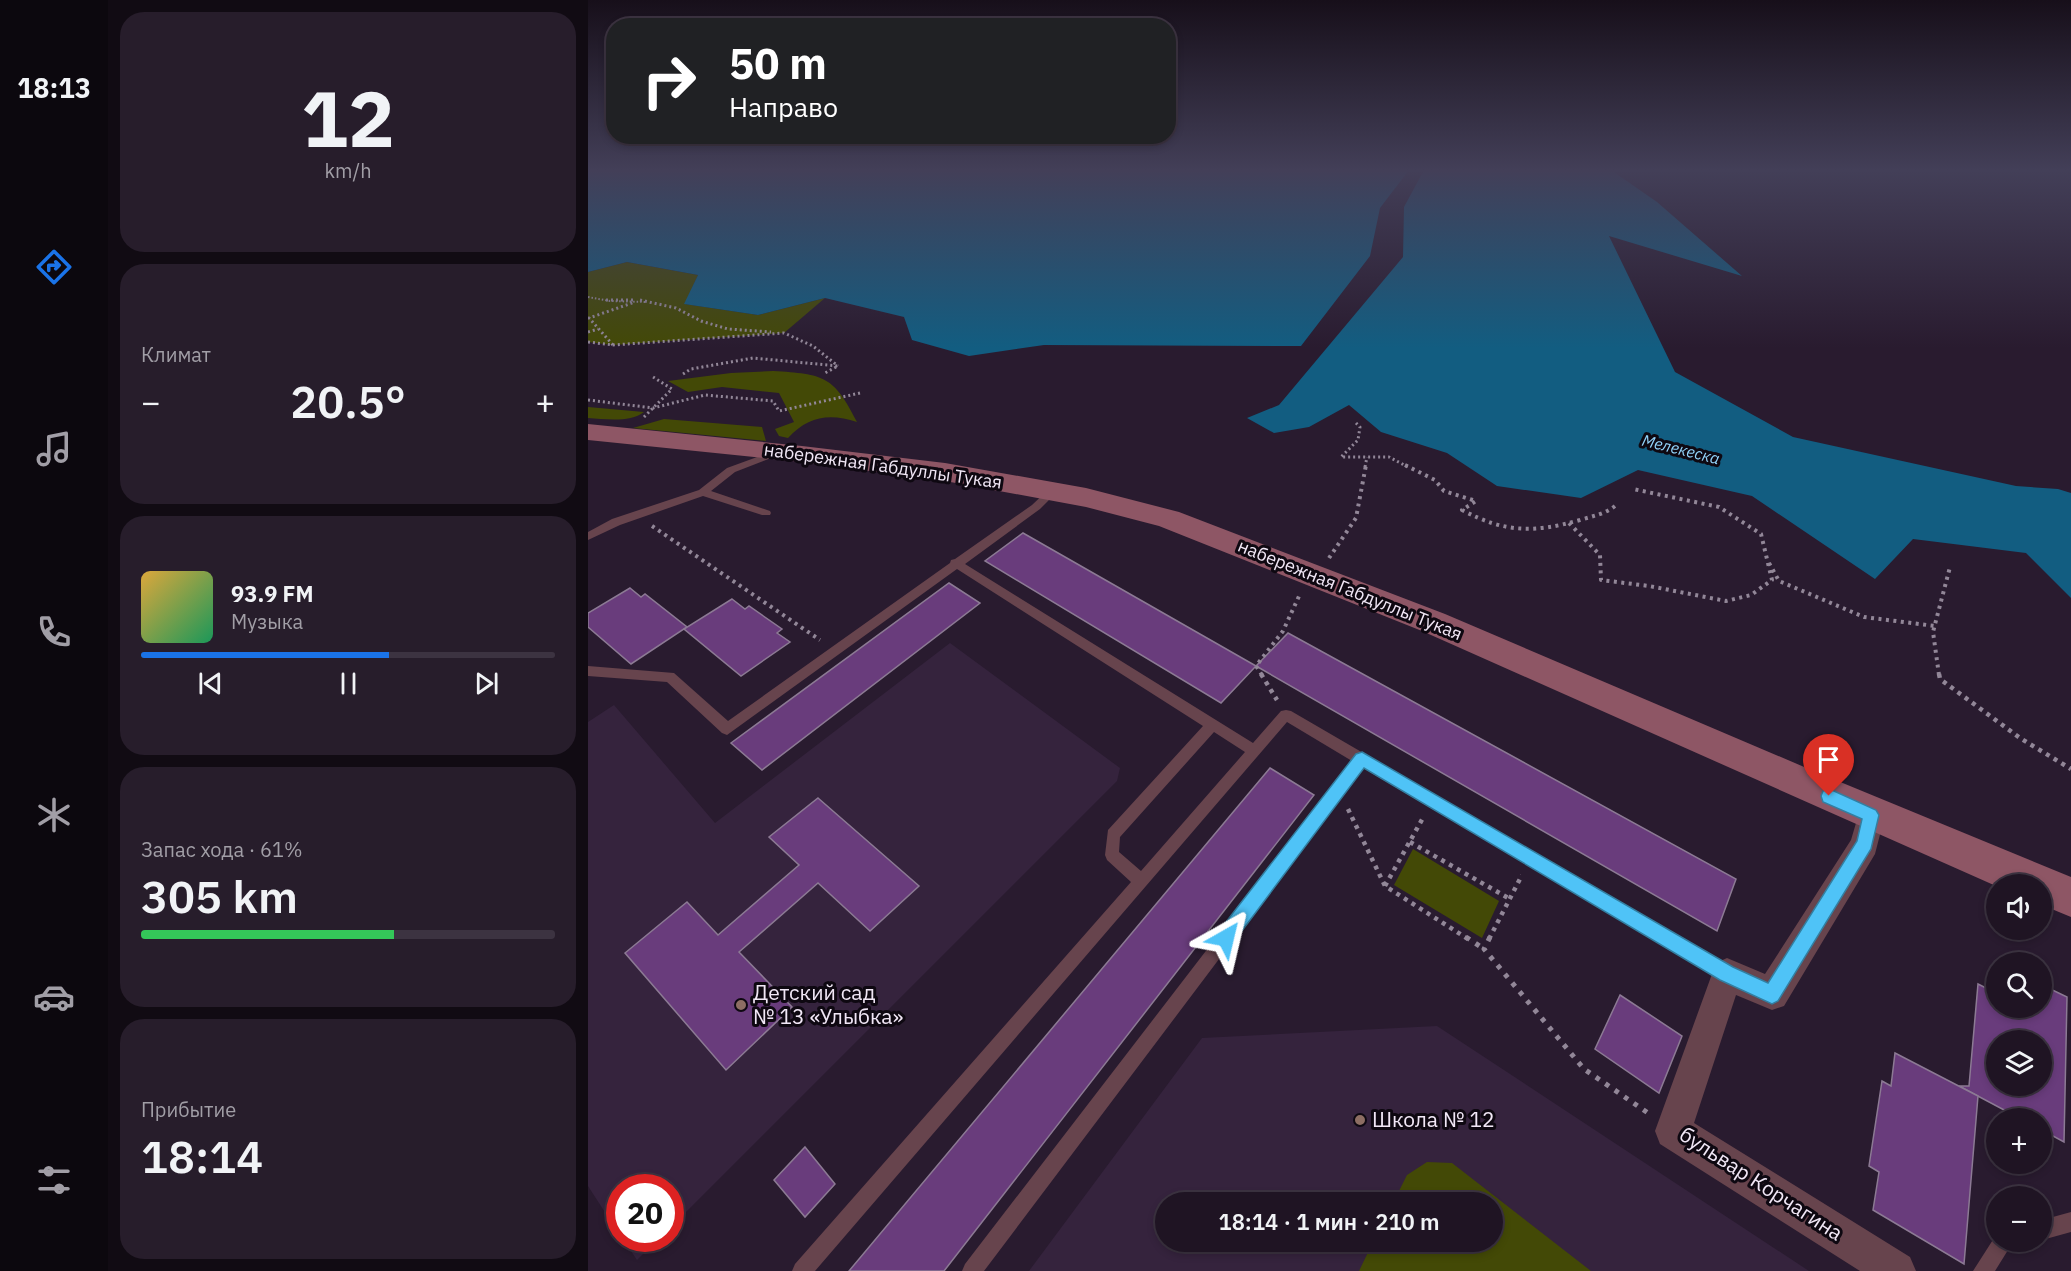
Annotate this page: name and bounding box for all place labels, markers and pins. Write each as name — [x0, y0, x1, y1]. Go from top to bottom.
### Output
pin — [1803, 734, 1854, 796]
place label: Детский сад № 13 «Улыбка» — [753, 978, 903, 1030]
marker: Детский сад № 13 «Улыбка» — [734, 998, 748, 1012]
place label: Школа № 12 — [1372, 1105, 1495, 1133]
marker: Школа № 12 — [1353, 1113, 1367, 1127]

